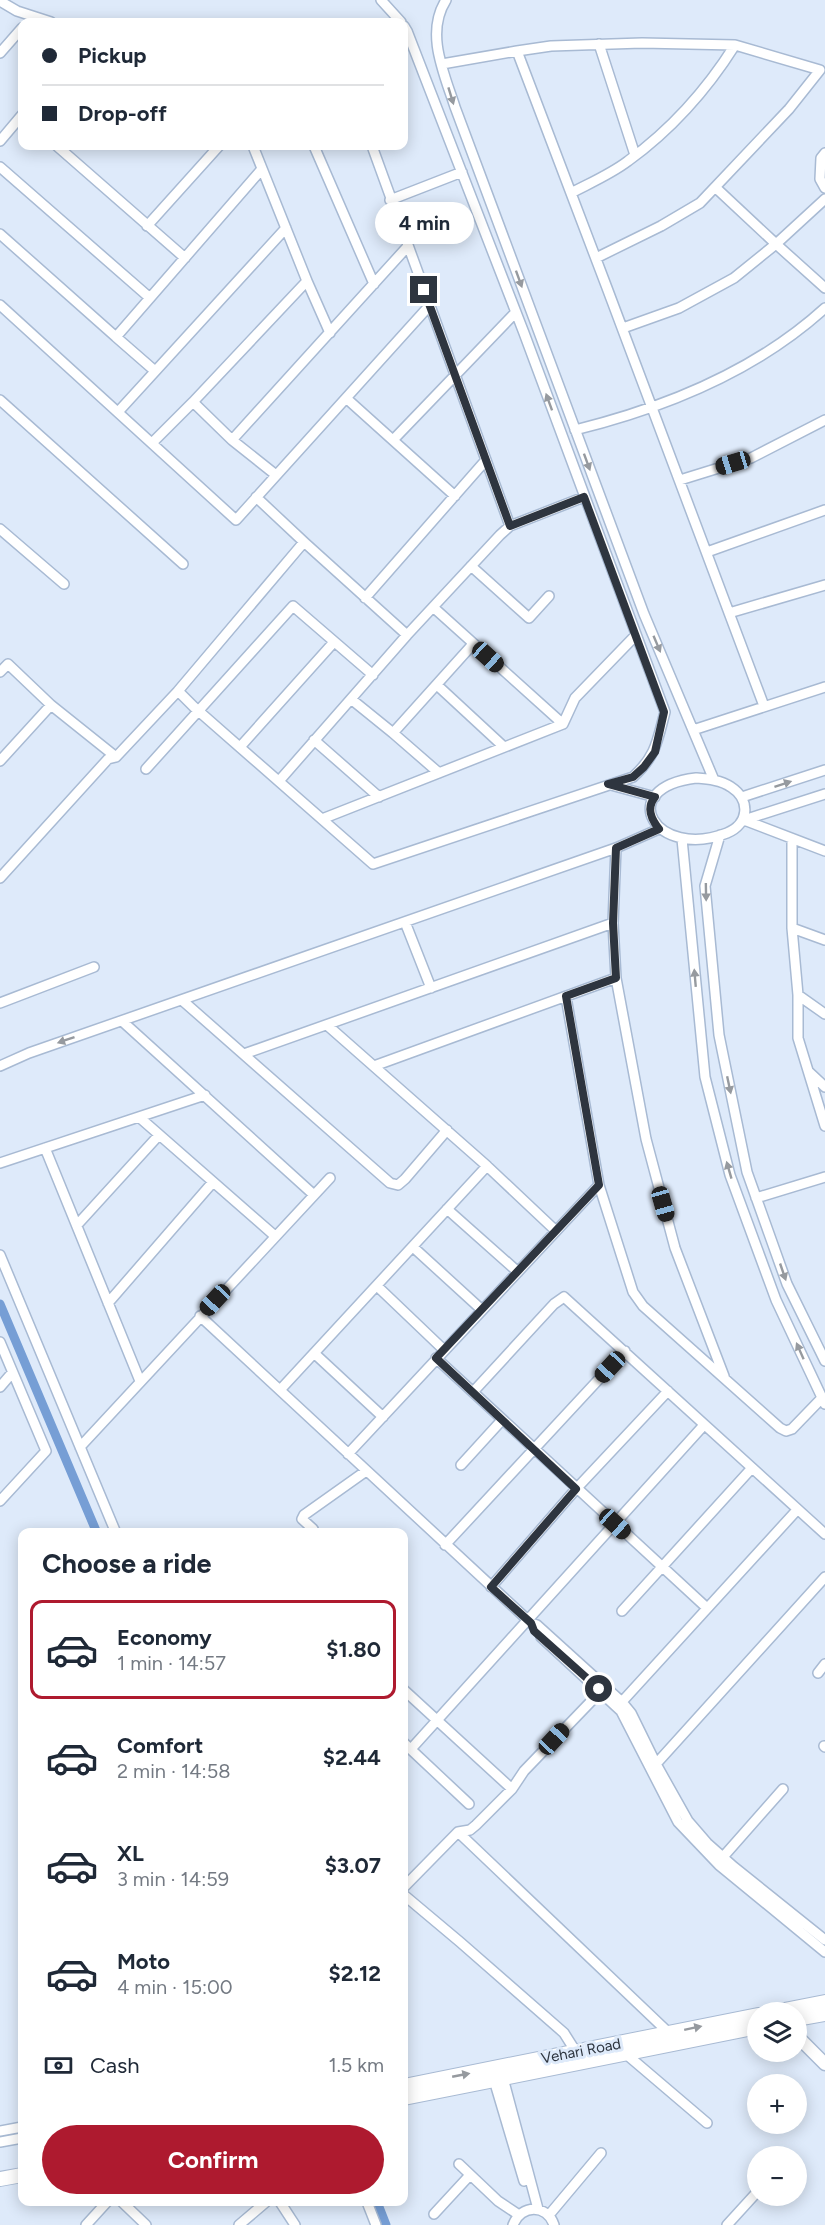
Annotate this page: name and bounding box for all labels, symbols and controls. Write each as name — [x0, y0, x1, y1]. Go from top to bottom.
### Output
text: Pickup — [78, 42, 147, 69]
one-way arrow — [447, 87, 457, 105]
text: Drop-off — [78, 100, 167, 127]
callout: 4 min — [374, 203, 474, 245]
text: 4 min — [399, 211, 450, 235]
one-way arrow — [515, 270, 524, 288]
route end — [410, 276, 437, 303]
one-way arrow — [544, 393, 554, 411]
car — [713, 449, 753, 477]
one-way arrow — [583, 453, 593, 471]
one-way arrow — [653, 635, 662, 653]
car — [469, 638, 507, 676]
one-way arrow — [774, 778, 792, 788]
one-way arrow — [701, 882, 711, 901]
one-way arrow — [690, 969, 700, 988]
one-way arrow — [57, 1035, 75, 1045]
one-way arrow — [725, 1076, 735, 1094]
one-way arrow — [724, 1161, 733, 1179]
car — [649, 1184, 677, 1224]
one-way arrow — [778, 1263, 788, 1281]
car — [196, 1281, 234, 1319]
one-way arrow — [795, 1342, 805, 1360]
car — [591, 1348, 629, 1386]
car — [596, 1505, 634, 1543]
text: Choose a ride — [42, 1547, 211, 1580]
icon: car — [45, 1623, 99, 1677]
text: Economy — [117, 1624, 212, 1651]
text: $1.80 — [326, 1636, 381, 1663]
text: 1 min · 14:57 — [117, 1651, 226, 1675]
route start — [585, 1675, 612, 1702]
car — [535, 1720, 573, 1758]
icon: car — [45, 1731, 99, 1785]
text: Comfort — [117, 1732, 203, 1759]
text: $2.44 — [323, 1744, 381, 1771]
text: 2 min · 14:58 — [117, 1759, 230, 1783]
icon: car — [45, 1839, 99, 1893]
text: XL — [117, 1840, 144, 1867]
text: $3.07 — [325, 1852, 381, 1879]
text: 3 min · 14:59 — [117, 1867, 229, 1891]
icon: car — [45, 1947, 99, 2001]
text: Moto — [117, 1948, 170, 1975]
text: $2.12 — [329, 1960, 381, 1987]
text: 4 min · 15:00 — [117, 1975, 233, 1999]
map controls — [747, 2002, 807, 2206]
button: layers — [747, 2002, 807, 2062]
one-way arrow — [684, 2023, 703, 2032]
street label: Vehari Road — [540, 2034, 622, 2068]
icon: cash — [42, 2049, 75, 2082]
text: Cash — [90, 2052, 140, 2079]
text: 1.5 km — [328, 2053, 384, 2077]
one-way arrow — [452, 2070, 471, 2079]
button: + — [747, 2074, 807, 2134]
button: Confirm — [42, 2125, 384, 2194]
button: − — [747, 2146, 807, 2206]

